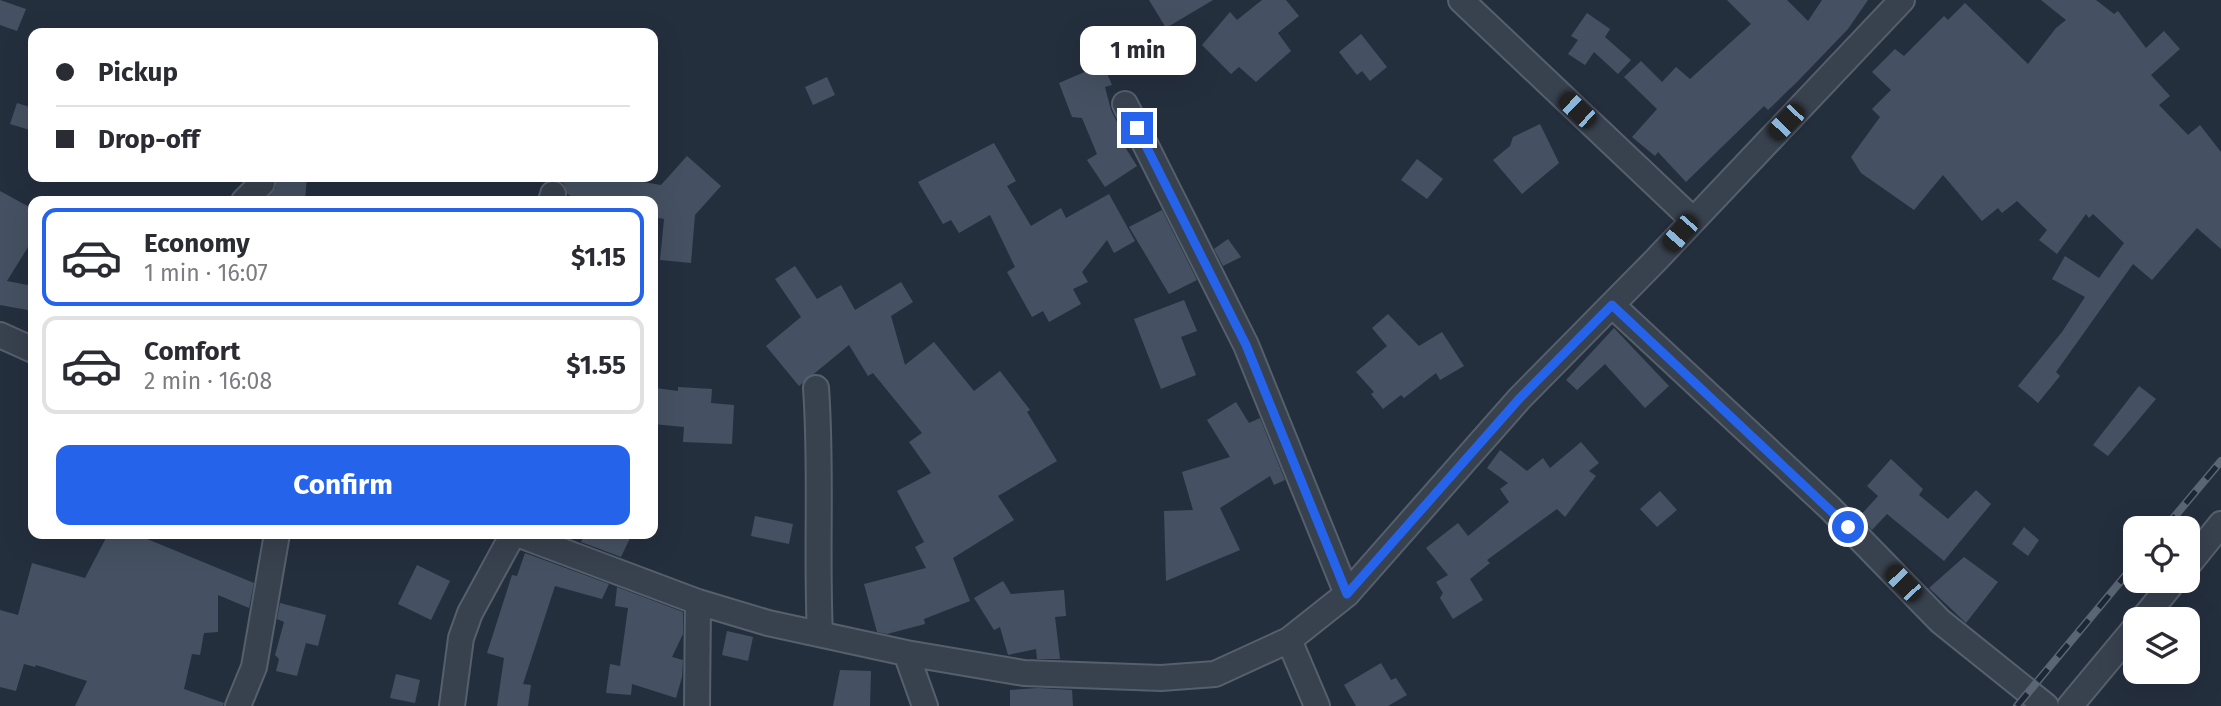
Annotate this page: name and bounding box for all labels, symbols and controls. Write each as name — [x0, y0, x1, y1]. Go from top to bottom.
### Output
callout: 1 min — [1079, 26, 1195, 76]
text: 1 min — [1110, 36, 1166, 64]
text: Pickup — [98, 57, 178, 88]
car — [1555, 88, 1600, 132]
car — [1764, 100, 1809, 144]
route end — [1121, 112, 1153, 144]
text: Drop-off — [98, 124, 200, 155]
car — [1659, 210, 1702, 256]
icon: car — [60, 226, 123, 289]
text: Economy — [144, 228, 250, 259]
text: $1.15 — [571, 242, 626, 273]
text: 1 min · 16:07 — [144, 259, 268, 287]
icon: car — [60, 334, 123, 397]
text: Comfort — [144, 336, 240, 367]
text: $1.55 — [566, 350, 626, 381]
text: 2 min · 16:08 — [144, 367, 272, 395]
button: Confirm — [56, 445, 630, 525]
route start — [1832, 511, 1864, 543]
map controls — [2123, 516, 2200, 684]
button: locate — [2123, 516, 2200, 593]
car — [1881, 561, 1926, 605]
button: layers — [2123, 607, 2200, 684]

